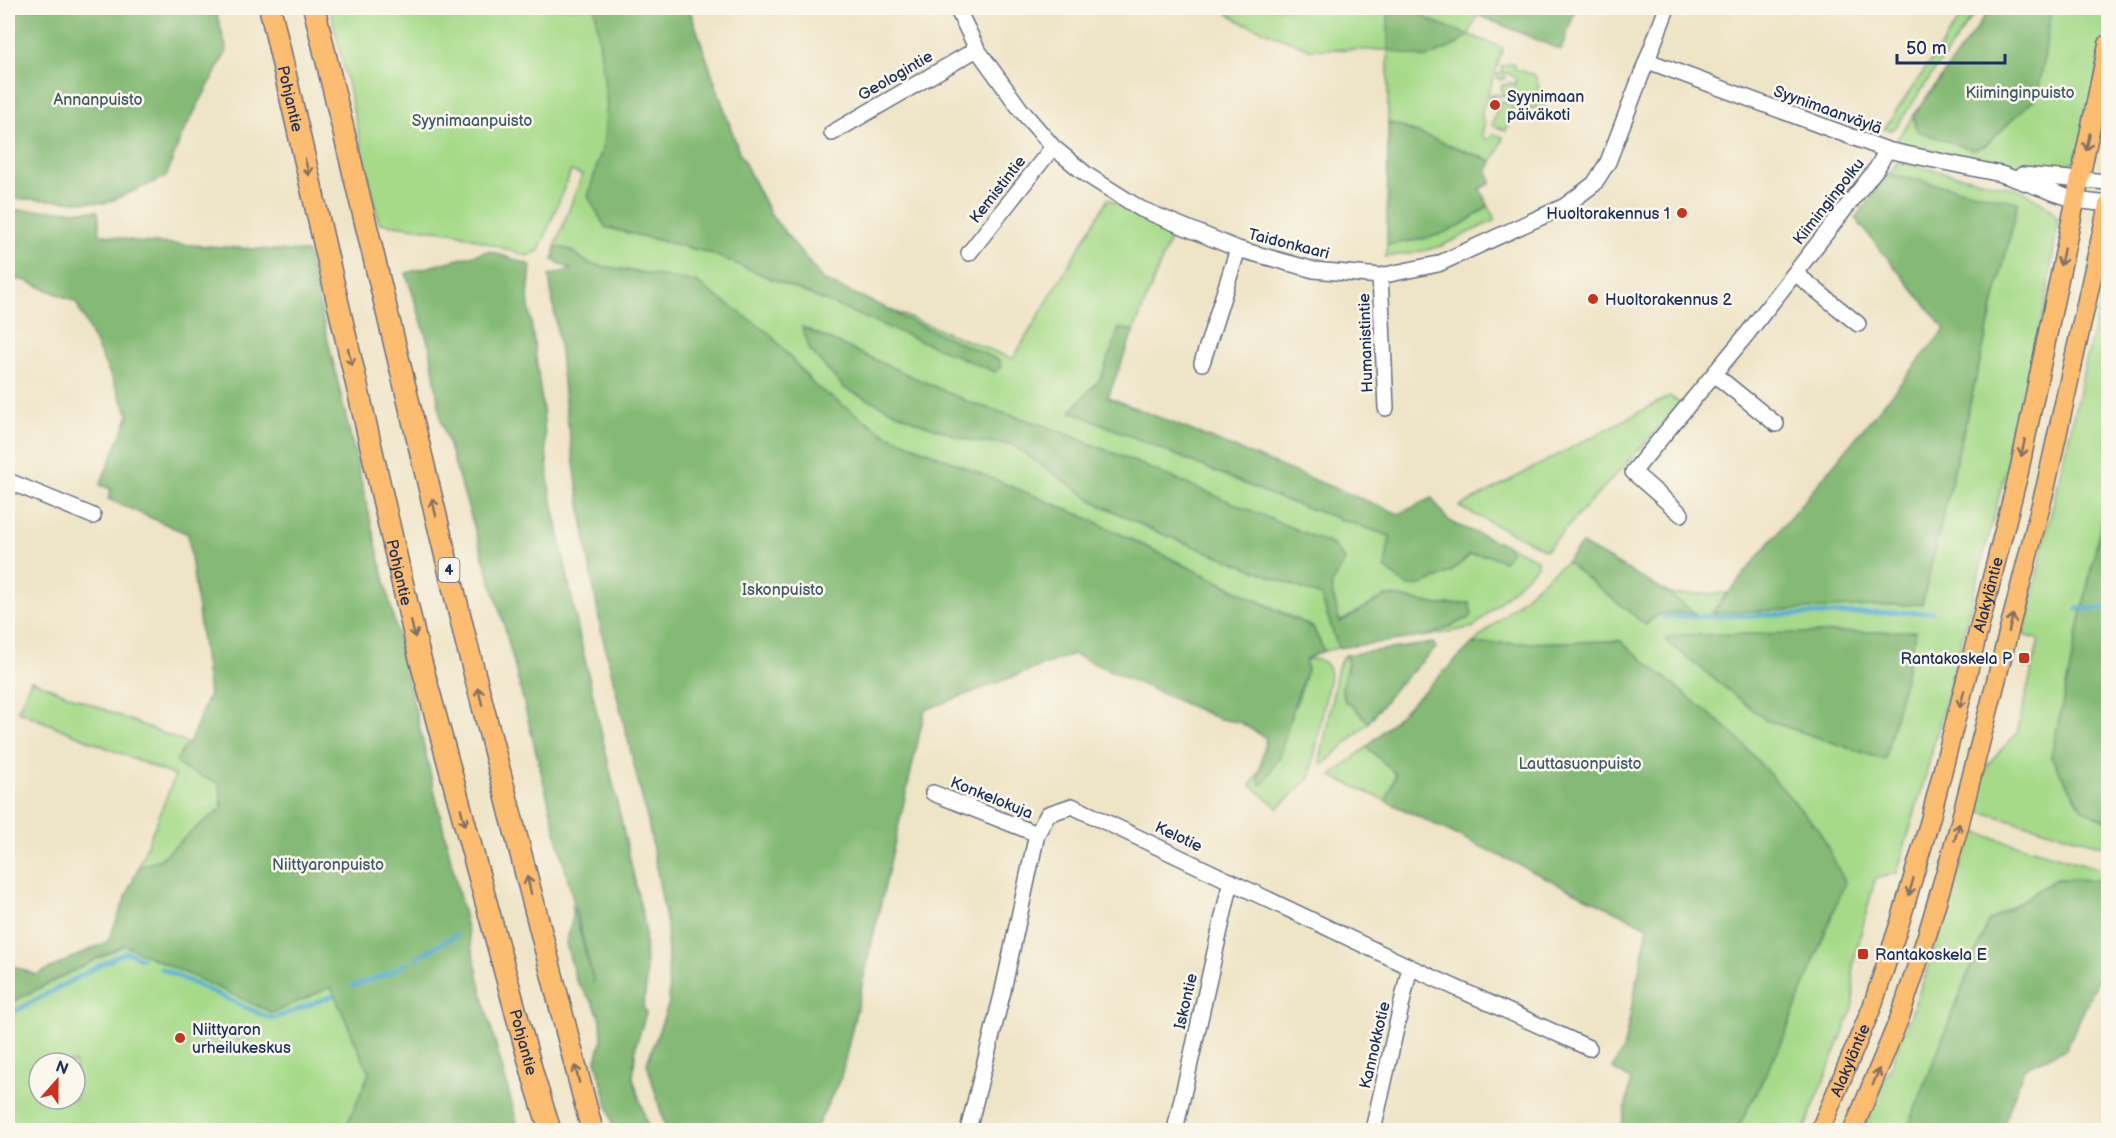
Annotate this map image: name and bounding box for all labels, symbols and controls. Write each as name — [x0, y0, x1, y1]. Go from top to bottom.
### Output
scale bar — [1897, 27, 2005, 65]
text: 50 m — [1906, 38, 1947, 59]
street label: Geologintie — [855, 47, 937, 105]
street label: Pohjantie — [273, 64, 306, 134]
street label: Syynimaanväylä — [1771, 82, 1884, 139]
park label: Kiiminginpuisto — [1965, 84, 2075, 103]
place label: Syynimaan päiväkoti — [1507, 88, 1584, 125]
park label: Annanpuisto — [53, 91, 143, 110]
marker: Syynimaan päiväkoti — [1488, 98, 1502, 112]
park label: Syynimaanpuisto — [412, 112, 532, 131]
one-way arrow — [2082, 132, 2093, 151]
street label: Kemistintie — [966, 152, 1031, 227]
street label: Kiiminginpolku — [1790, 155, 1869, 249]
one-way arrow — [301, 157, 313, 176]
place label: Huoltorakennus 1 — [1546, 205, 1670, 224]
marker: Huoltorakennus 1 — [1675, 206, 1689, 220]
street label: Taidonkaari — [1246, 225, 1331, 264]
one-way arrow — [2056, 247, 2067, 266]
place label: Huoltorakennus 2 — [1605, 291, 1732, 310]
street label: Humanistintie — [1355, 292, 1378, 393]
marker: Huoltorakennus 2 — [1586, 292, 1600, 306]
one-way arrow — [345, 347, 357, 366]
one-way arrow — [2017, 438, 2028, 457]
one-way arrow — [427, 498, 439, 517]
street label: Pohjantie — [382, 538, 415, 608]
street label: Alakyläntie — [1970, 555, 2008, 635]
road number: 4 — [438, 558, 460, 582]
park label: Iskonpuisto — [742, 581, 824, 600]
one-way arrow — [2006, 614, 2018, 633]
one-way arrow — [408, 619, 419, 638]
place label: Rantakoskela P — [1901, 650, 2012, 669]
marker: Rantakoskela P — [2017, 651, 2031, 665]
one-way arrow — [474, 687, 485, 706]
one-way arrow — [1956, 689, 1967, 708]
park label: Lauttasuonpuisto — [1518, 755, 1642, 774]
street label: Konkelokuja — [947, 773, 1036, 824]
one-way arrow — [458, 807, 469, 826]
street label: Kelotie — [1152, 818, 1206, 857]
one-way arrow — [1952, 823, 1963, 842]
park label: Niittyaronpuisto — [272, 856, 384, 875]
one-way arrow — [522, 876, 534, 895]
one-way arrow — [1905, 877, 1916, 896]
place label: Rantakoskela E — [1875, 946, 1987, 965]
marker: Rantakoskela E — [1856, 947, 1870, 961]
street label: Iskontie — [1171, 971, 1202, 1031]
street label: Kannokkotie — [1356, 999, 1395, 1091]
street label: Pohjantie — [505, 1007, 541, 1078]
place label: Niittyaron urheilukeskus — [192, 1021, 291, 1058]
street label: Alakyläntie — [1827, 1021, 1875, 1100]
marker: Niittyaron urheilukeskus — [173, 1031, 187, 1045]
north arrow — [27, 1051, 87, 1111]
text: N — [53, 1057, 71, 1079]
one-way arrow — [571, 1065, 583, 1084]
one-way arrow — [1871, 1068, 1882, 1086]

